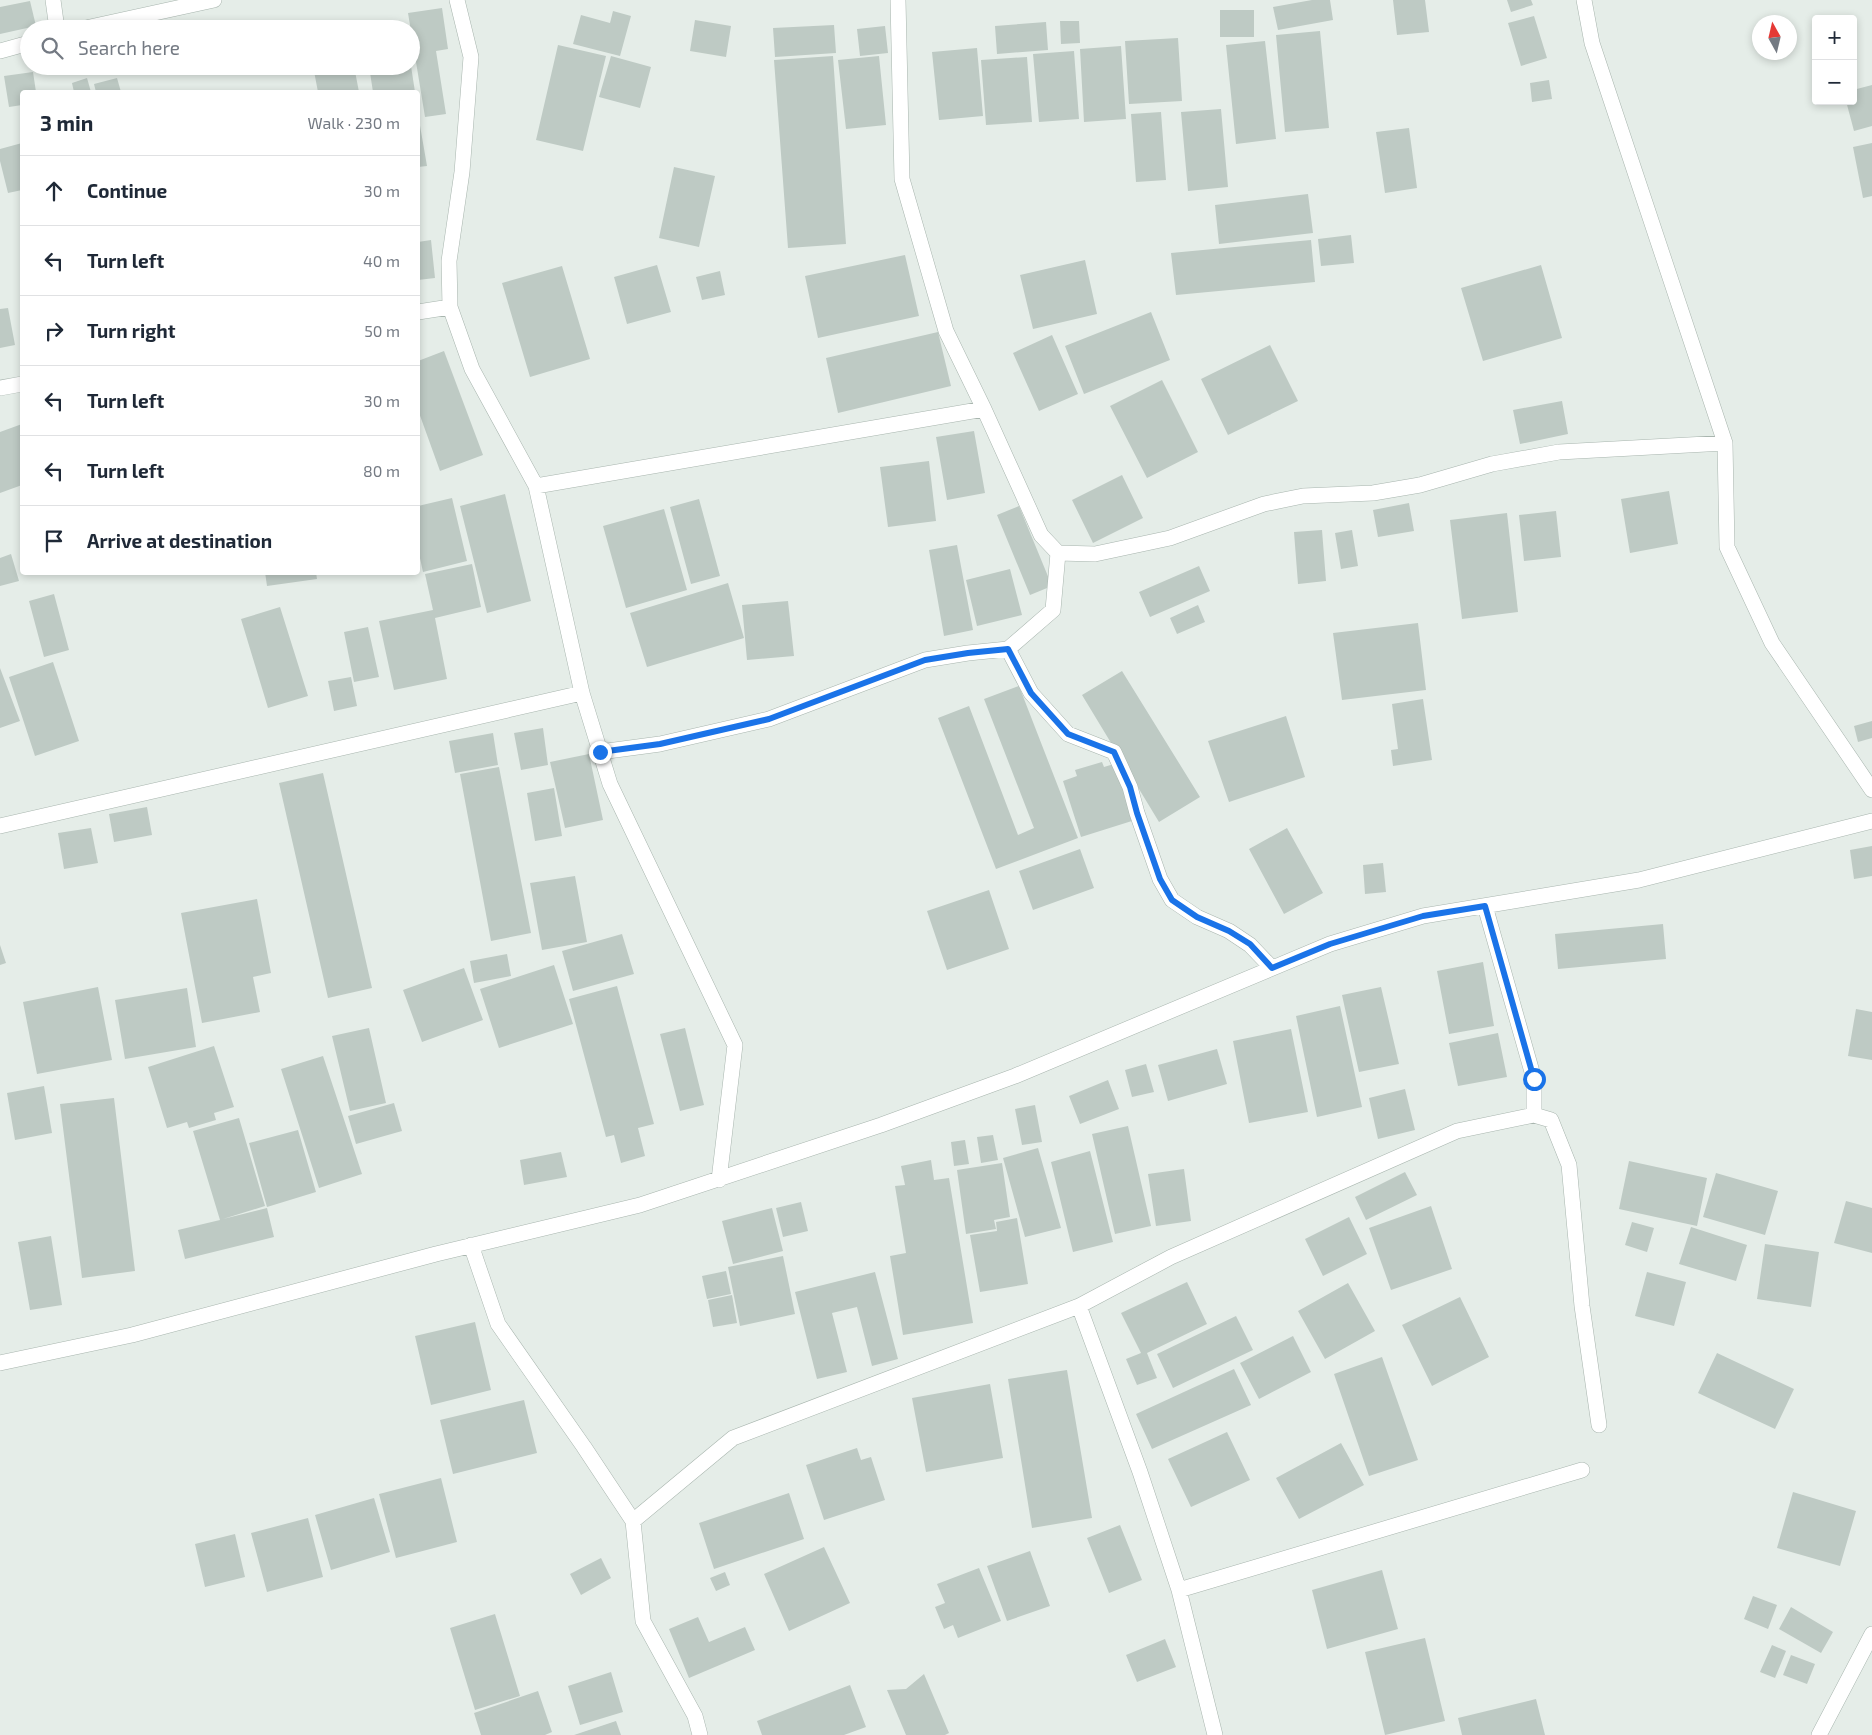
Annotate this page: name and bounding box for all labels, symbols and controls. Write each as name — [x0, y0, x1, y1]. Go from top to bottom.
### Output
north arrow — [1752, 15, 1797, 60]
map controls — [1812, 15, 1857, 105]
button: + — [1812, 15, 1857, 60]
search box — [20, 20, 420, 75]
icon: search — [38, 34, 66, 62]
text: Search here — [78, 36, 180, 59]
button: − — [1812, 60, 1857, 105]
text: 3 min — [40, 110, 93, 135]
text: Walk · 230 m — [307, 113, 400, 132]
icon: ahead — [40, 177, 68, 205]
text: Continue — [87, 179, 167, 202]
text: 30 m — [364, 181, 400, 200]
icon: left — [40, 247, 68, 275]
text: Turn left — [87, 249, 164, 272]
text: 40 m — [363, 251, 400, 270]
icon: right — [40, 317, 68, 345]
text: Turn right — [87, 319, 175, 342]
text: 50 m — [364, 321, 400, 340]
icon: left — [40, 387, 68, 415]
text: Turn left — [87, 389, 164, 412]
text: 30 m — [364, 391, 400, 410]
icon: left — [40, 457, 68, 485]
text: Turn left — [87, 459, 164, 482]
text: 80 m — [363, 461, 400, 480]
icon: arrive — [40, 527, 68, 555]
text: Arrive at destination — [87, 529, 272, 552]
route end — [589, 741, 612, 764]
route start — [1523, 1068, 1546, 1091]

